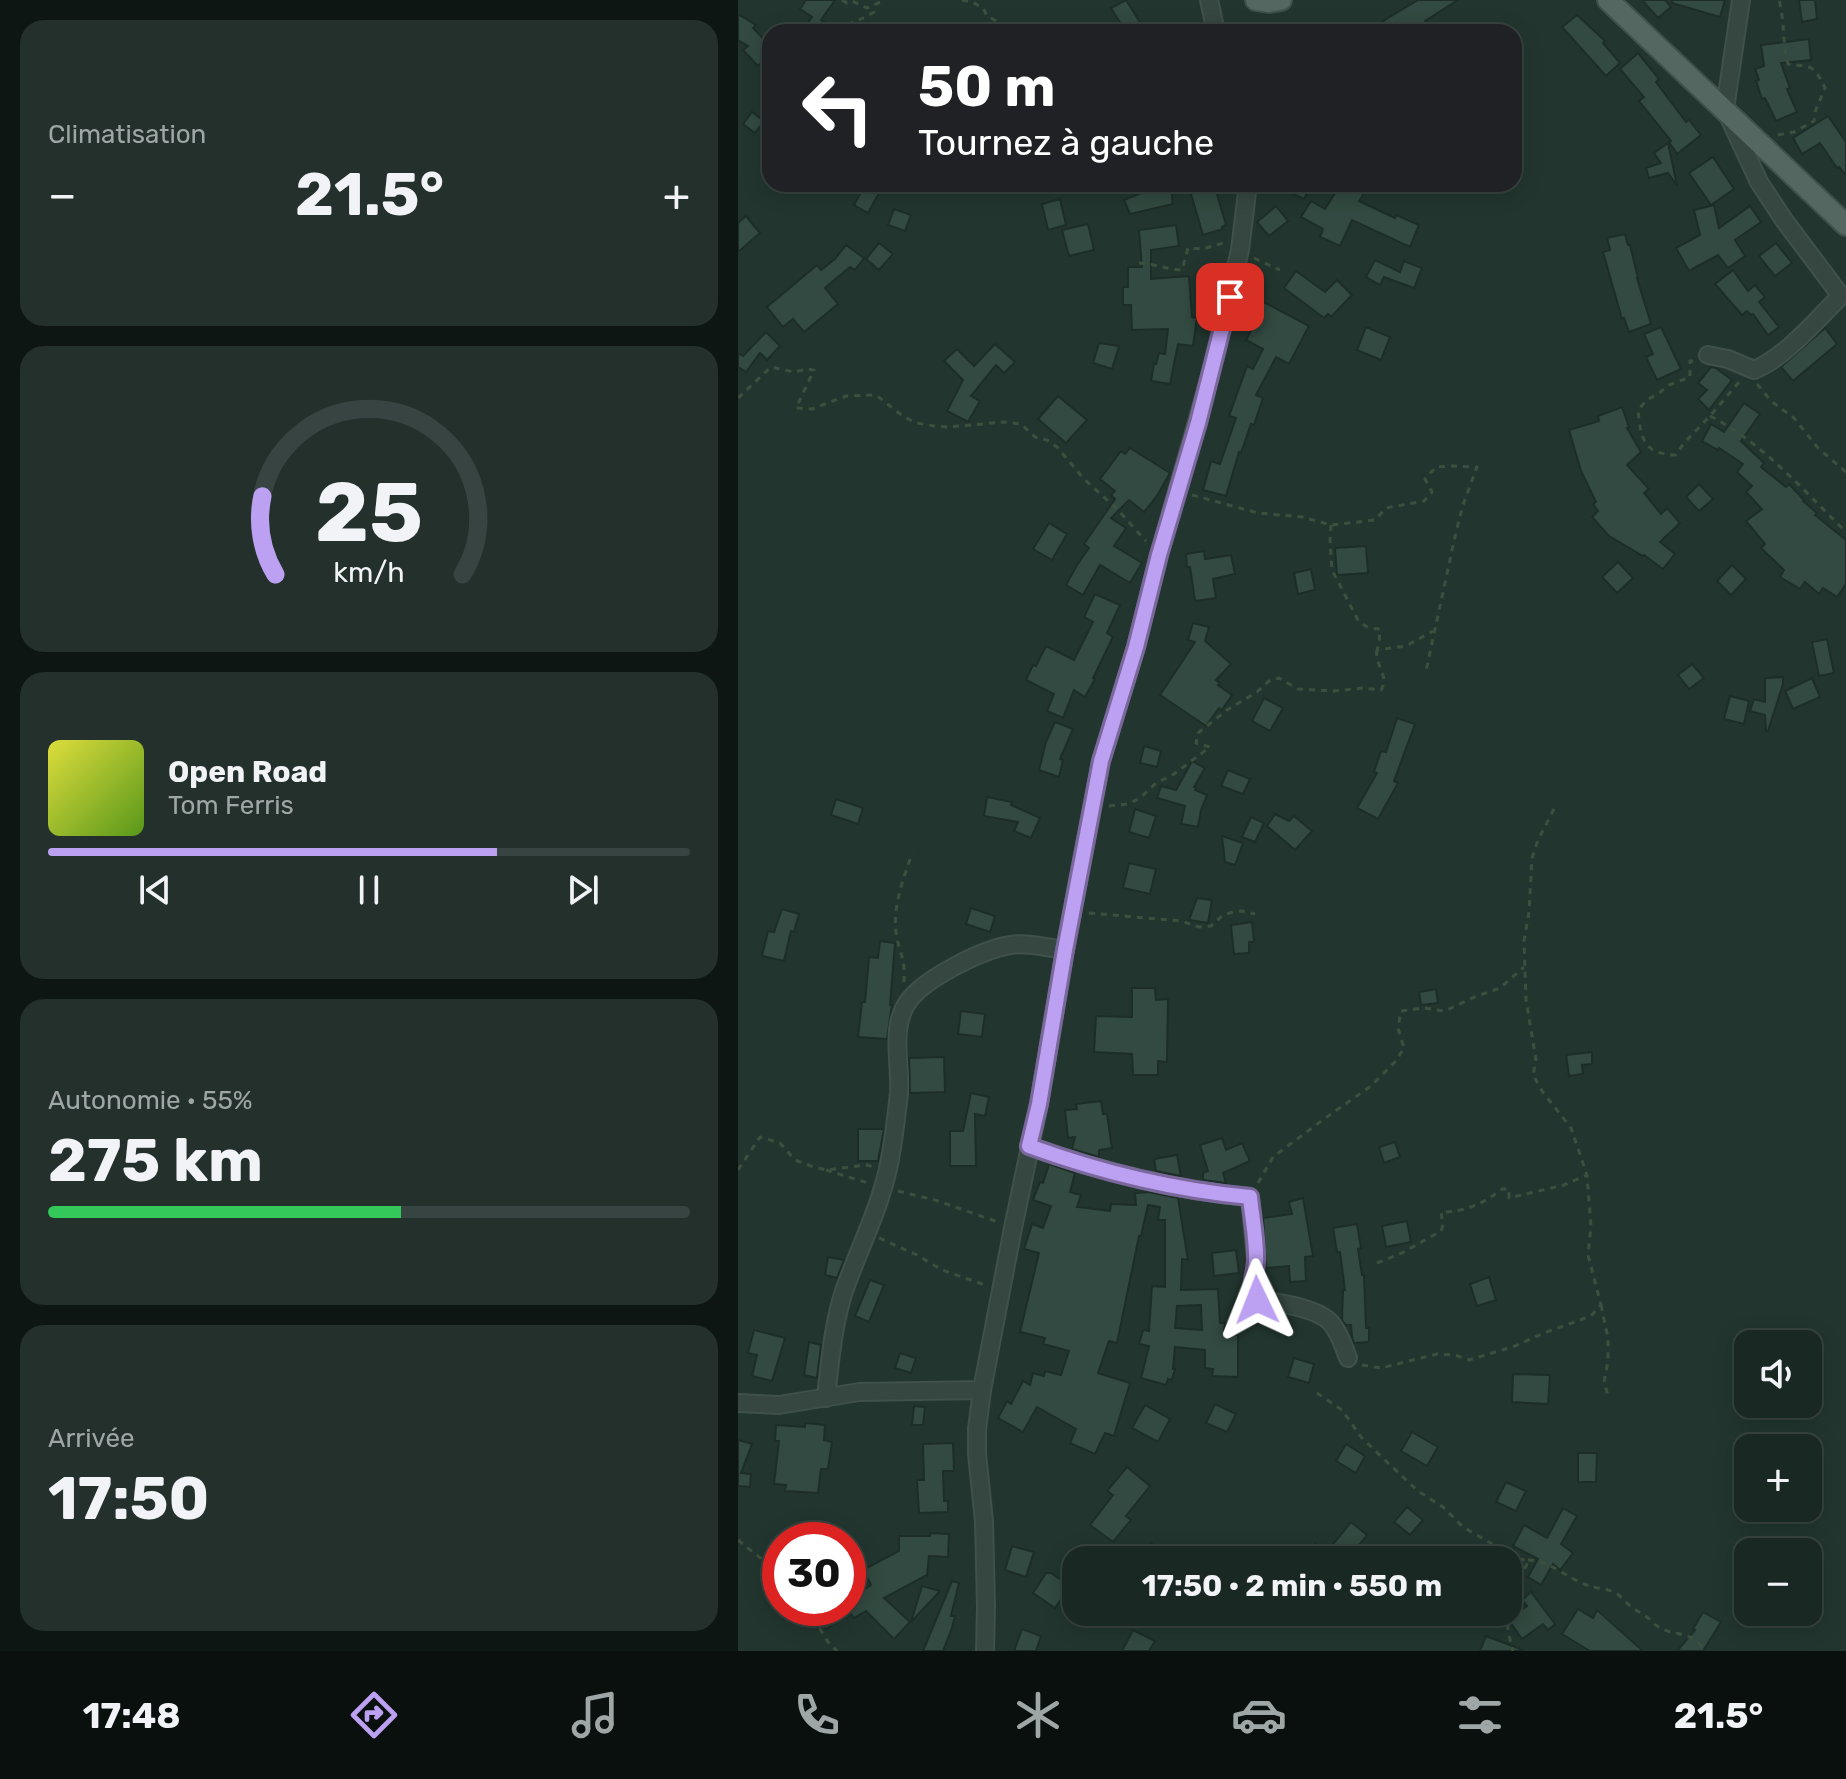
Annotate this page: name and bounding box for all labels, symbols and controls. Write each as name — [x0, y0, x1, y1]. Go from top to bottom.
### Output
text: 50 m — [918, 54, 1055, 120]
icon: left — [786, 56, 890, 160]
text: Climatisation — [48, 119, 206, 150]
text: Tournez à gauche — [918, 121, 1214, 164]
text: 21.5° — [295, 159, 444, 230]
text: − — [48, 169, 77, 221]
text: + — [663, 169, 690, 221]
pin — [1196, 263, 1264, 331]
icon: arrive — [1208, 275, 1252, 319]
text: 25 — [315, 463, 423, 562]
text: km/h — [333, 555, 405, 589]
text: Open Road — [168, 754, 327, 790]
text: Tom Ferris — [168, 790, 294, 821]
icon: previous — [133, 868, 177, 912]
icon: pause — [347, 868, 391, 912]
icon: next — [561, 868, 605, 912]
text: Autonomie · 55% — [48, 1085, 253, 1116]
text: 275 km — [48, 1125, 263, 1196]
position arrow — [1215, 1258, 1299, 1342]
map controls — [1734, 1330, 1822, 1626]
button: sound — [1734, 1330, 1822, 1418]
text: Arrivée — [48, 1423, 135, 1454]
button: + — [1734, 1434, 1822, 1522]
text: 17:50 — [48, 1463, 209, 1534]
speed limit sign: 30 — [762, 1522, 866, 1626]
button: − — [1734, 1538, 1822, 1626]
text: 17:50 · 2 min · 550 m — [1142, 1568, 1442, 1604]
icon: directions — [346, 1687, 402, 1743]
icon: music — [567, 1687, 623, 1743]
icon: phone — [789, 1687, 845, 1743]
icon: climate — [1010, 1687, 1066, 1743]
icon: car — [1231, 1687, 1287, 1743]
icon: filters — [1452, 1687, 1508, 1743]
text: 17:48 — [83, 1694, 181, 1737]
text: 21.5° — [1674, 1694, 1763, 1737]

